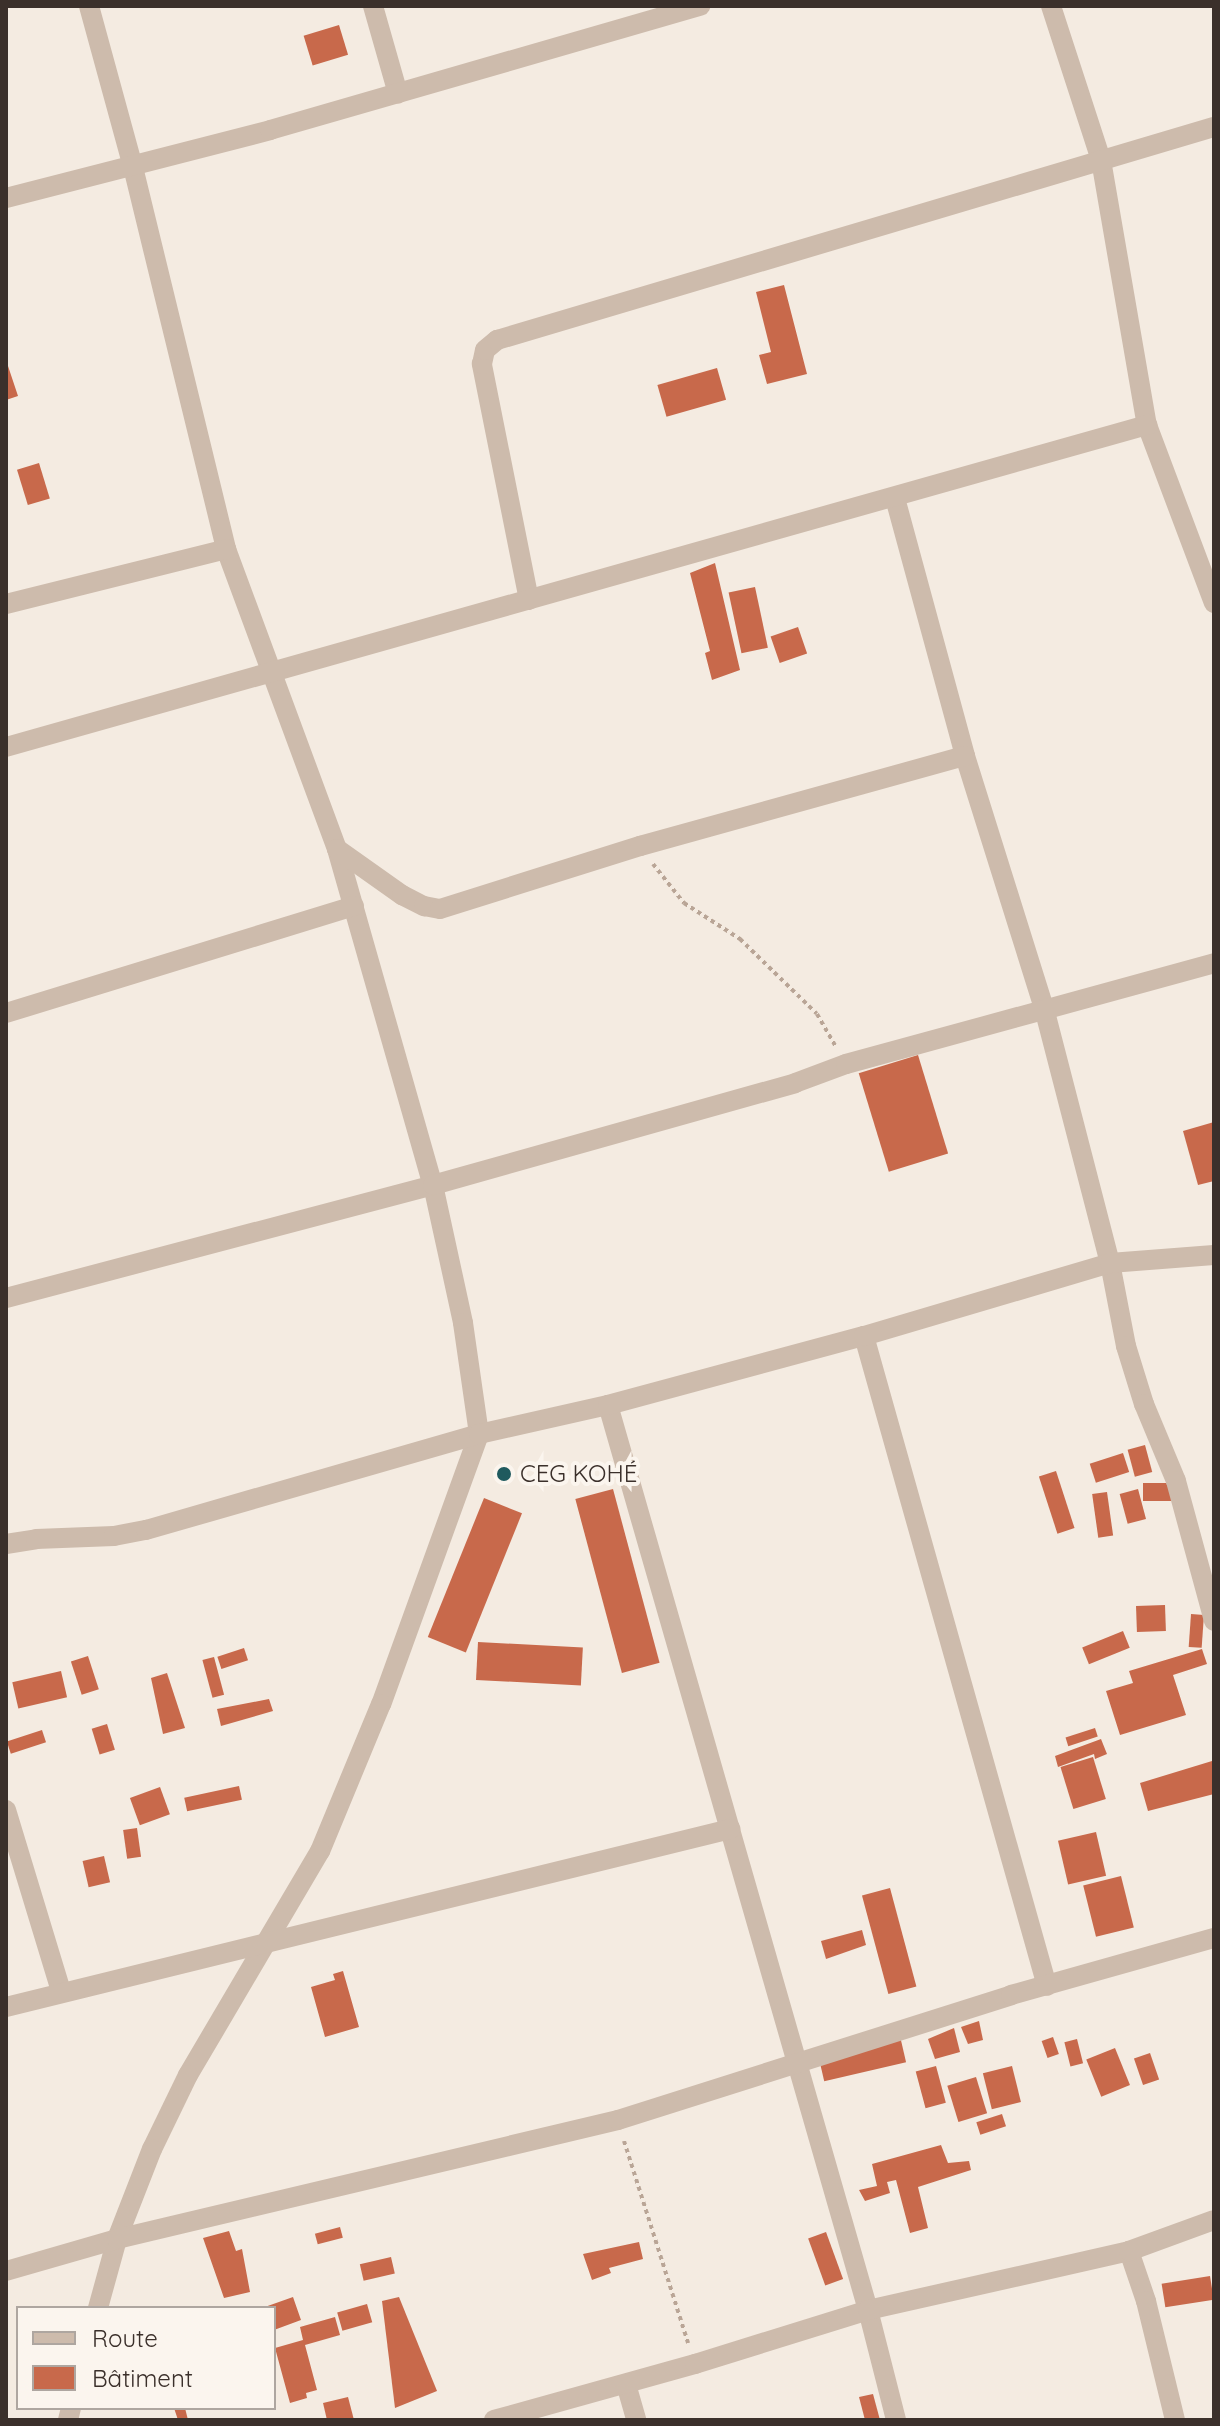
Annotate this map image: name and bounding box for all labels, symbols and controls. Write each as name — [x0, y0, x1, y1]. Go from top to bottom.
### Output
place label: CEG KOHÉ — [520, 1460, 637, 1488]
marker: CEG KOHÉ — [495, 1465, 513, 1483]
legend — [16, 2306, 276, 2410]
text: Route — [92, 2323, 158, 2353]
text: Bâtiment — [92, 2363, 193, 2393]

